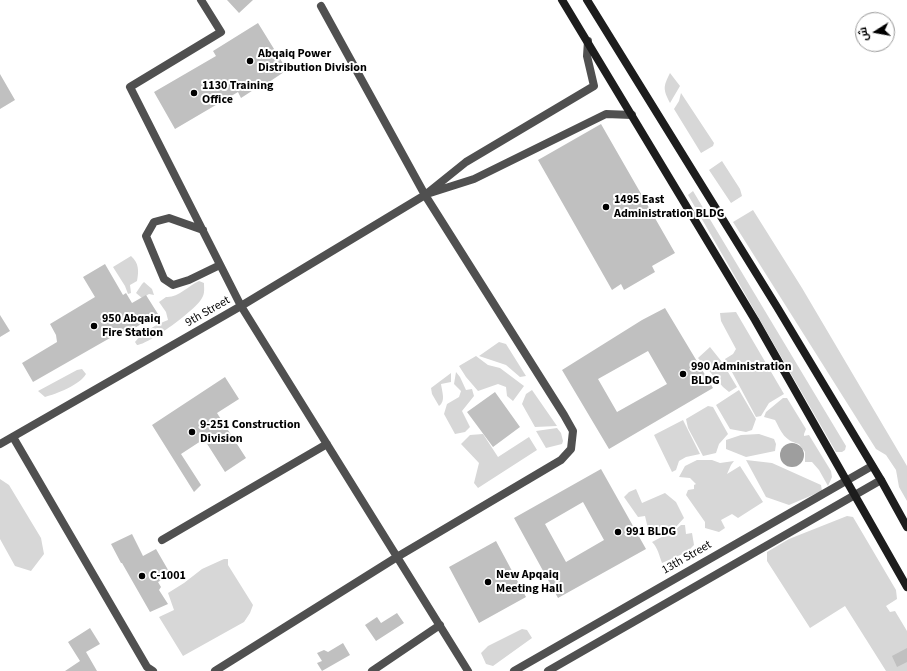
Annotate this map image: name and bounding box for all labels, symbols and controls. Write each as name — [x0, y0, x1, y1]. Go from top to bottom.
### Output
north arrow — [855, 12, 895, 52]
text: ش — [855, 26, 872, 43]
place label: Abqaiq Power Distribution Division — [258, 47, 367, 75]
marker: Abqaiq Power Distribution Division — [245, 56, 255, 66]
place label: 1130 Training Office — [202, 79, 273, 107]
marker: 1130 Training Office — [189, 88, 199, 98]
place label: 1495 East Administration BLDG — [614, 193, 724, 221]
marker: 1495 East Administration BLDG — [601, 202, 611, 212]
street label: 9th Street — [183, 294, 233, 330]
place label: 950 Abqaiq Fire Station — [102, 312, 163, 340]
marker: 950 Abqaiq Fire Station — [89, 321, 99, 331]
place label: 990 Administration BLDG — [691, 360, 792, 388]
marker: 990 Administration BLDG — [678, 369, 688, 379]
place label: 9-251 Construction Division — [200, 418, 300, 446]
marker: 9-251 Construction Division — [187, 427, 197, 437]
place label: 991 BLDG — [626, 525, 676, 539]
marker: 991 BLDG — [613, 527, 623, 537]
street label: 13th Street — [660, 538, 714, 578]
place label: New Apqaiq Meeting Hall — [496, 568, 562, 596]
place label: C-1001 — [150, 569, 186, 583]
marker: C-1001 — [137, 571, 147, 581]
marker: New Apqaiq Meeting Hall — [483, 577, 493, 587]

